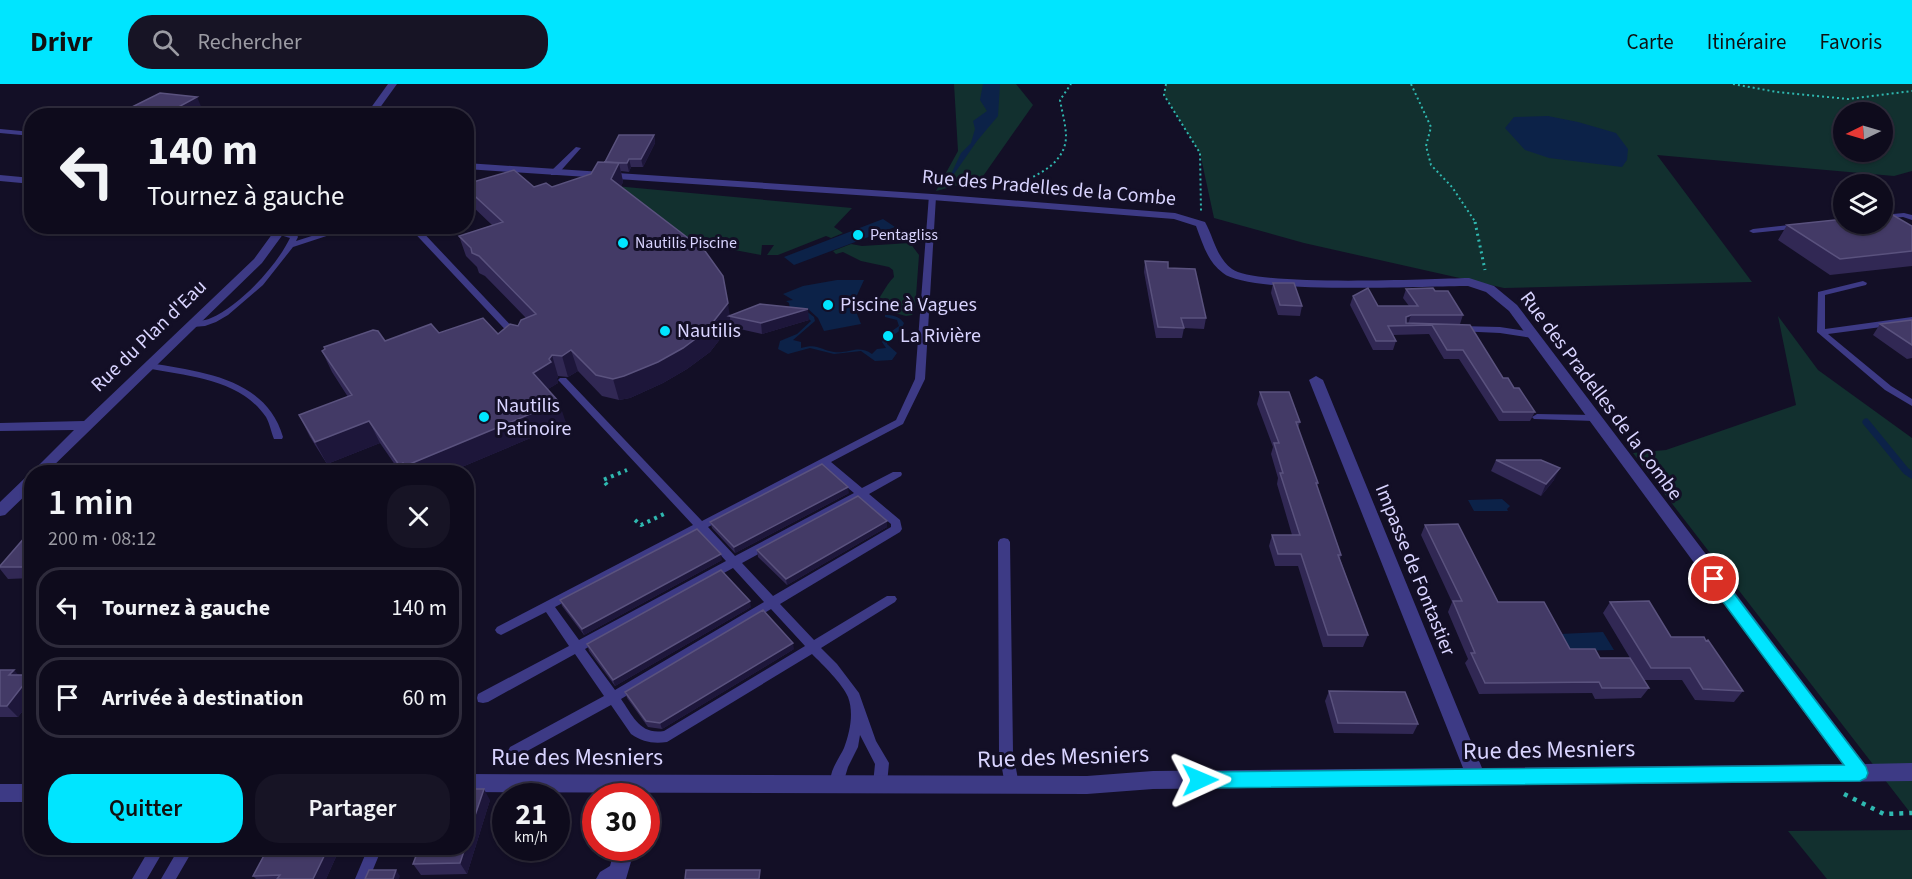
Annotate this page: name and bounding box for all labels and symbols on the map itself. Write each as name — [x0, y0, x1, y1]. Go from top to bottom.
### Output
north arrow — [1833, 102, 1893, 162]
street label: Rue des Pradelles de la Combe — [921, 163, 1177, 213]
place label: Pentagliss — [870, 224, 938, 246]
marker: Pentagliss — [851, 228, 865, 242]
place label: Nautilis Piscine — [635, 232, 737, 254]
marker: Nautilis Piscine — [616, 236, 630, 250]
street label: Rue du Plan d'Eau — [85, 273, 213, 399]
street label: Rue des Pradelles de la Combe — [1513, 286, 1689, 506]
place label: Piscine à Vagues — [840, 291, 977, 319]
marker: Piscine à Vagues — [821, 298, 835, 312]
place label: Nautilis — [677, 317, 741, 345]
place label: La Rivière — [900, 322, 981, 350]
marker: Nautilis — [658, 324, 672, 338]
marker: La Rivière — [881, 329, 895, 343]
place label: Nautilis Patinoire — [496, 392, 571, 443]
marker: Nautilis Patinoire — [477, 410, 491, 424]
street label: Impasse de Fontastier — [1368, 480, 1462, 660]
pin — [1688, 553, 1739, 604]
street label: Rue des Mesniers — [1463, 731, 1635, 769]
street label: Rue des Mesniers — [976, 737, 1150, 777]
street label: Rue des Mesniers — [491, 740, 663, 775]
position arrow — [1168, 748, 1232, 812]
speed limit sign: 30 — [582, 783, 660, 861]

